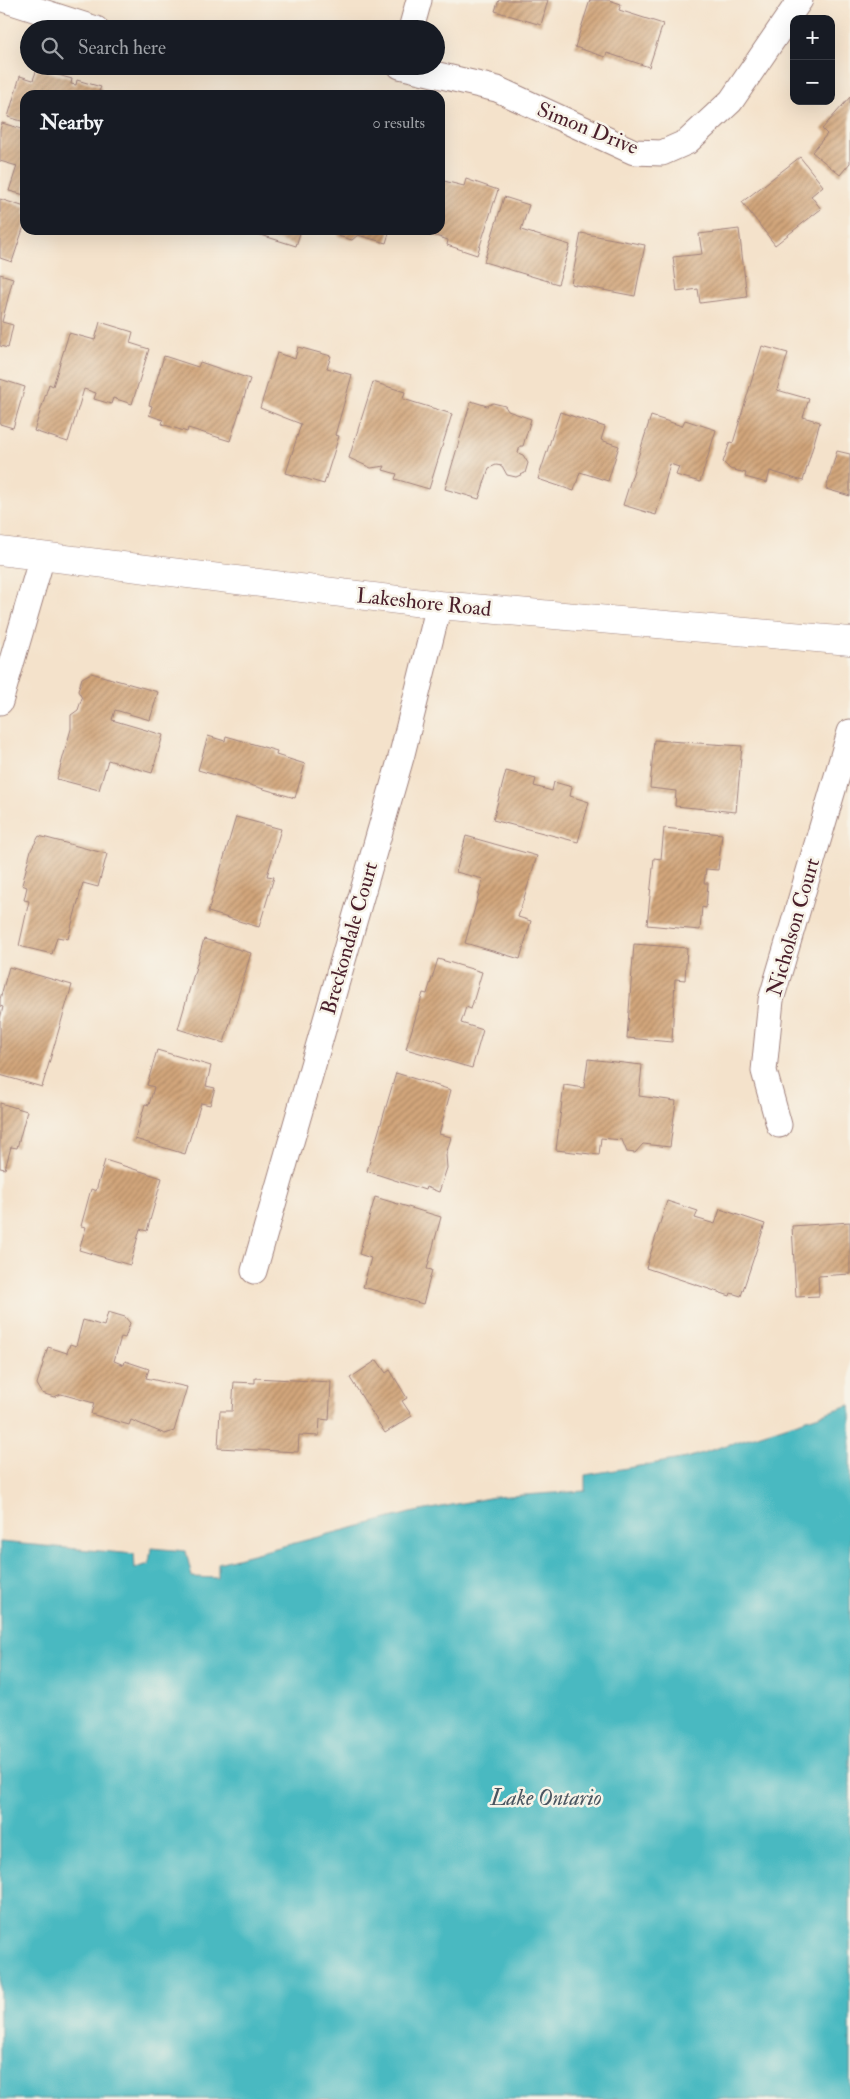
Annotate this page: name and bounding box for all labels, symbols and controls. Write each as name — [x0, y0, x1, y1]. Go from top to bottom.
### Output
map controls — [790, 15, 835, 105]
button: + — [790, 15, 835, 60]
search box — [20, 20, 445, 75]
icon: search — [38, 34, 66, 62]
text: Search here — [78, 36, 166, 60]
button: − — [790, 60, 835, 105]
street label: Simon Drive — [533, 96, 643, 161]
text: Nearby — [40, 109, 103, 136]
text: 0 results — [372, 113, 425, 133]
street label: Lakeshore Road — [355, 582, 493, 623]
street label: Nicholson Court — [761, 855, 826, 999]
street label: Breckondale Court — [315, 858, 384, 1018]
water label: Lake Ontario — [489, 1784, 602, 1812]

